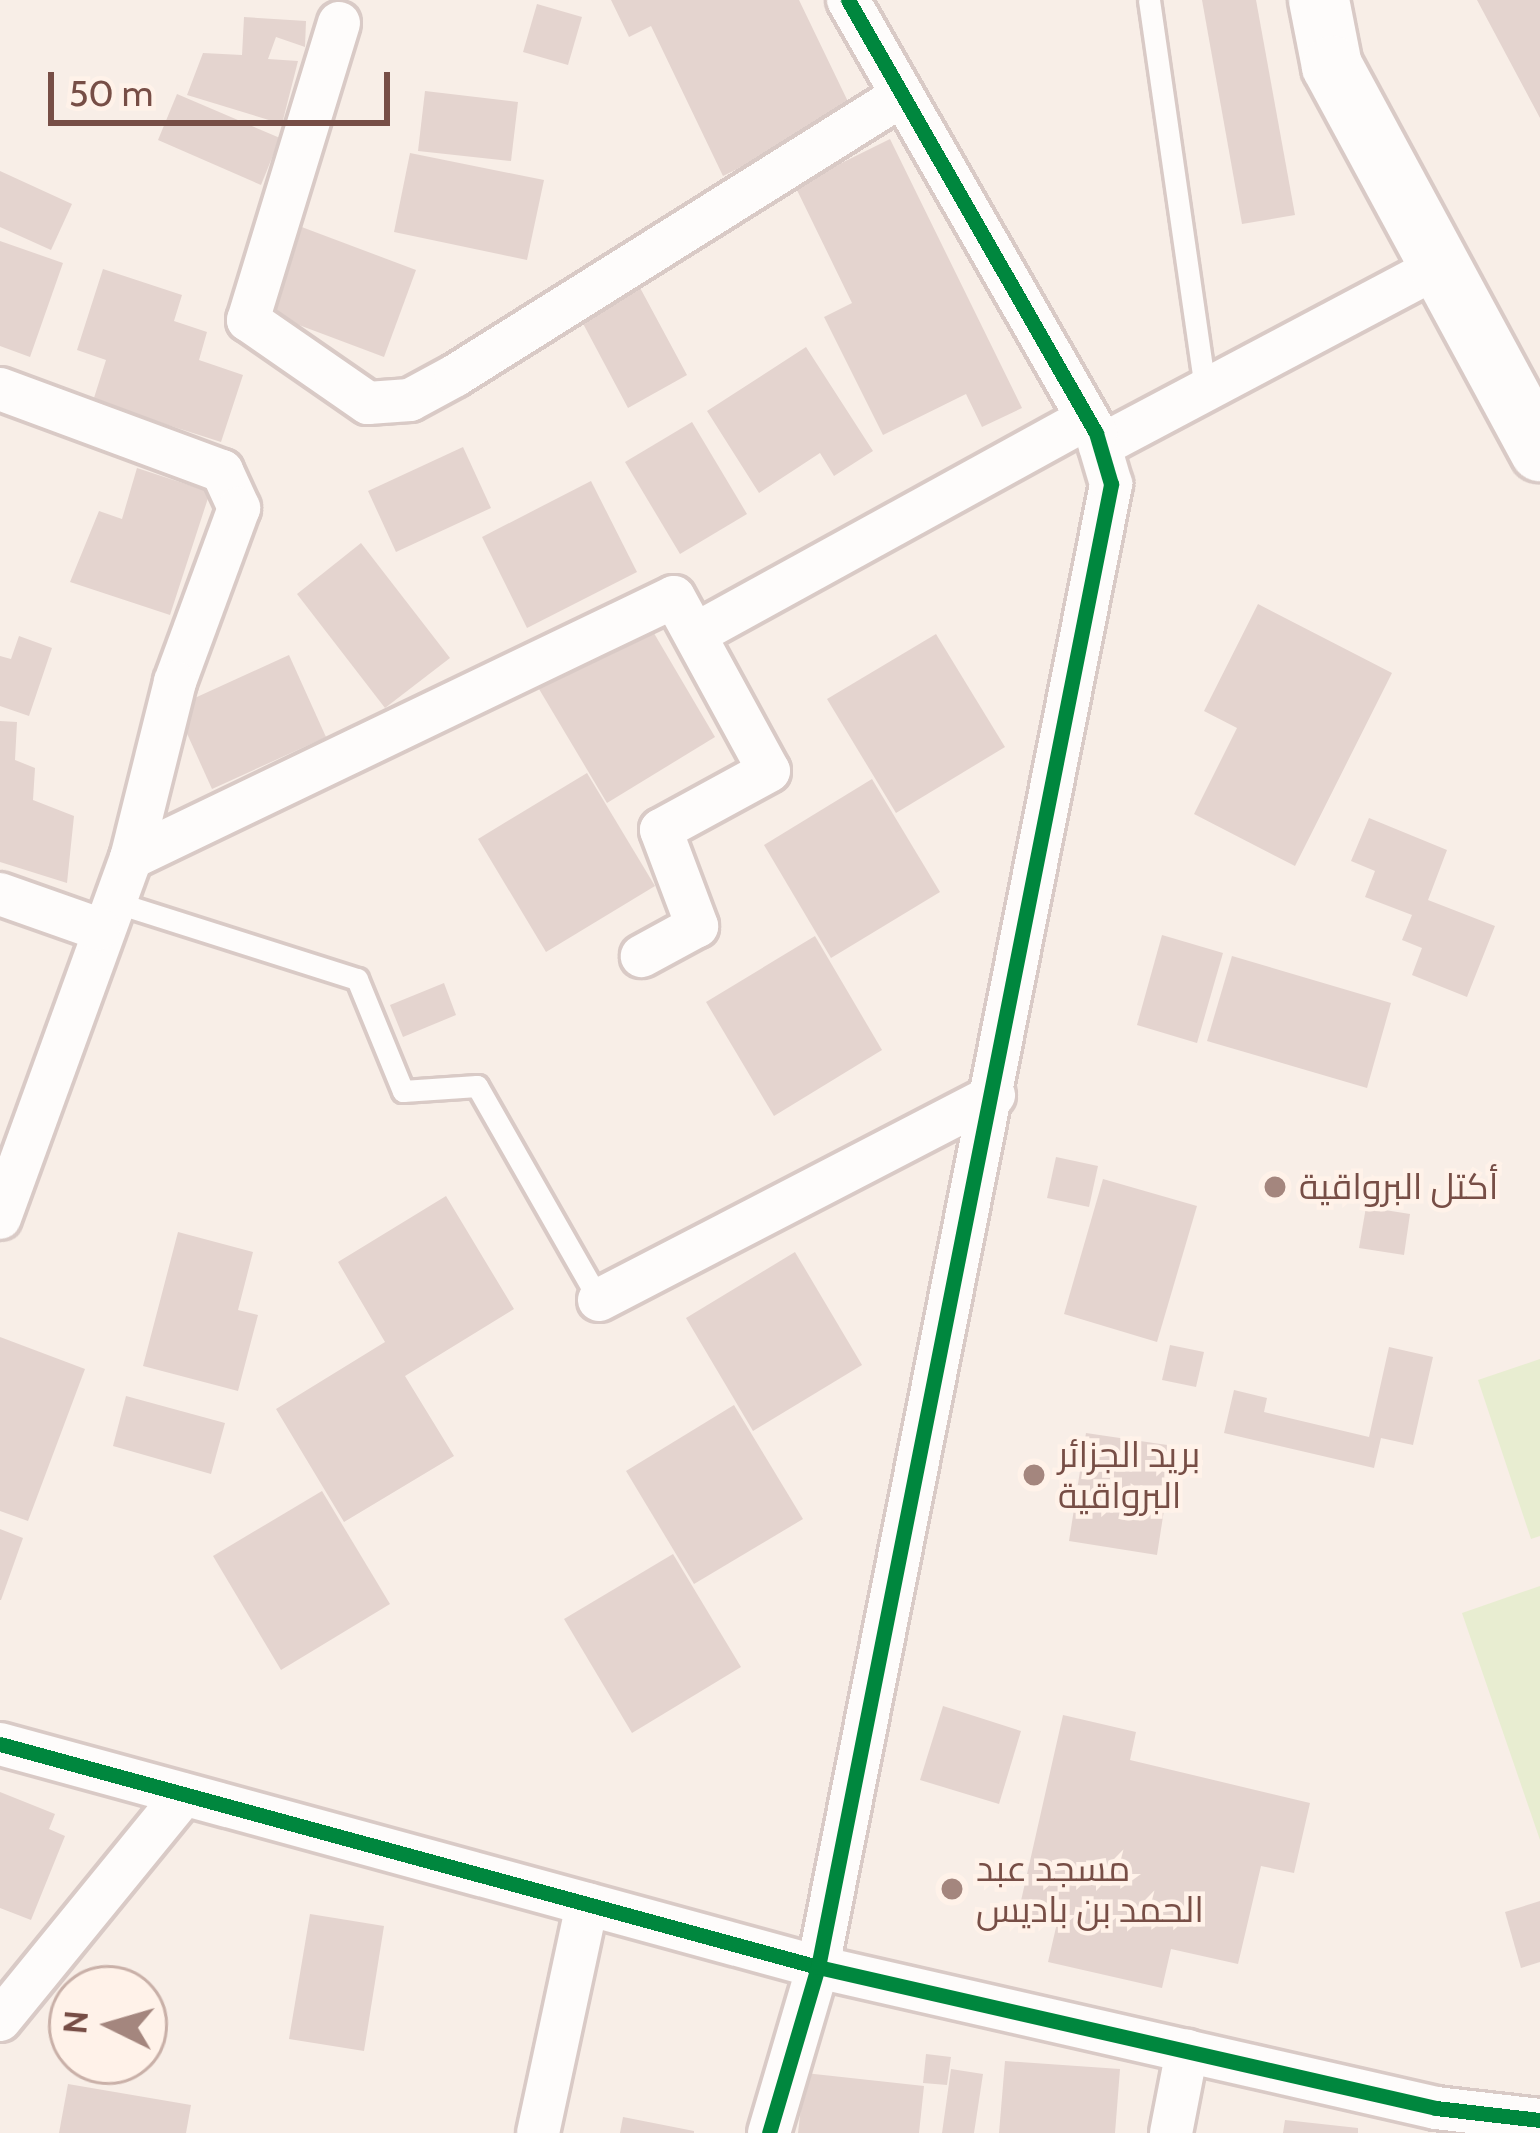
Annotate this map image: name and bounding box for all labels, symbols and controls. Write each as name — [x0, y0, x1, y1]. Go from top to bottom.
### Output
scale bar — [54, 48, 396, 122]
text: 50 m — [69, 71, 153, 115]
place label: أكتل البرواقية — [1299, 1165, 1499, 1209]
marker: أكتل البرواقية — [1262, 1174, 1288, 1200]
place label: بريد الجزائر البرواقية — [1058, 1432, 1200, 1517]
marker: بريد الجزائر البرواقية — [1021, 1462, 1047, 1488]
place label: مسجد عبد الحمد بن باديس — [976, 1846, 1204, 1931]
marker: مسجد عبد الحمد بن باديس — [939, 1876, 965, 1902]
north arrow — [48, 1965, 168, 2085]
text: N — [54, 2009, 96, 2035]

